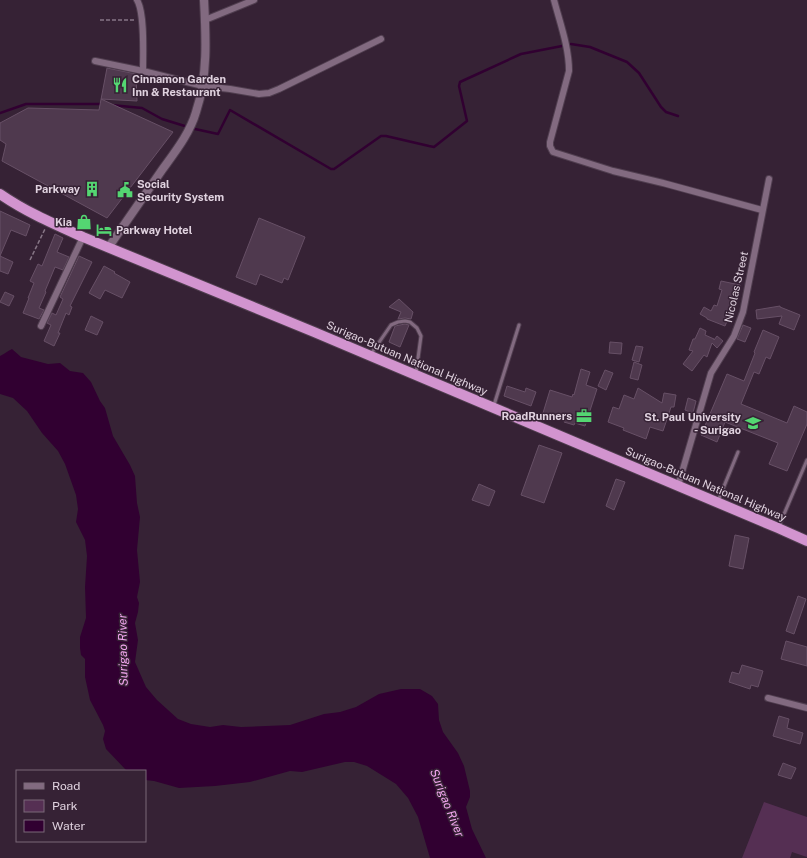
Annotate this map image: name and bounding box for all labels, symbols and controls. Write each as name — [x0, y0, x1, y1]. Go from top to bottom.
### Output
place label: Cinnamon Garden Inn & Restaurant — [132, 73, 226, 98]
restaurant icon: Cinnamon Garden Inn & Restaurant — [111, 76, 129, 94]
place label: Social Security System — [137, 178, 224, 203]
building icon: Parkway — [83, 180, 101, 198]
public building icon: Social Security System — [116, 181, 134, 199]
place label: Parkway — [35, 183, 81, 195]
shop icon: Kia — [75, 213, 93, 231]
place label: Kia — [55, 216, 72, 228]
hotel icon: Parkway Hotel — [95, 221, 113, 239]
place label: Parkway Hotel — [116, 224, 193, 236]
street label: Nicolas Street — [722, 250, 750, 324]
street label: Surigao-Butuan National Highway — [325, 319, 489, 397]
office icon: RoadRunners — [575, 407, 593, 425]
place label: RoadRunners — [501, 410, 572, 422]
place label: St. Paul University - Surigao — [644, 411, 742, 436]
school or university icon: St. Paul University - Surigao — [744, 414, 762, 432]
street label: Surigao-Butuan National Highway — [624, 445, 788, 523]
water label: Surigao River — [115, 613, 131, 686]
water label: Surigao River — [427, 767, 467, 840]
legend — [16, 770, 146, 842]
text: Road — [52, 779, 80, 793]
text: Park — [52, 799, 78, 813]
text: Water — [52, 819, 86, 833]

